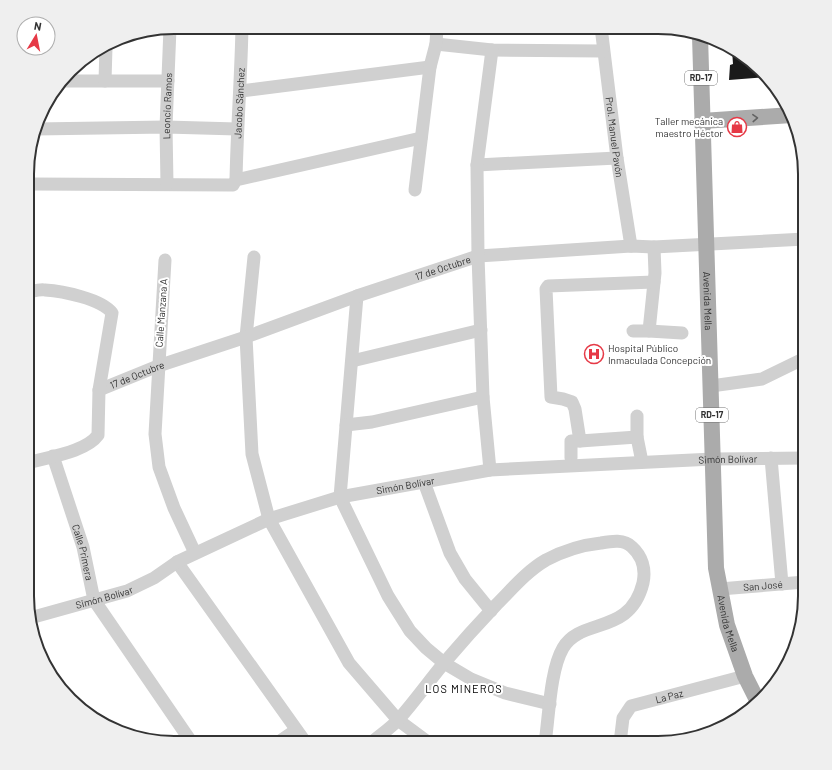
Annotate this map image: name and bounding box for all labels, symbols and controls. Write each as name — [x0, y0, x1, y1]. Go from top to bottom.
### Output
north arrow — [16, 16, 56, 56]
text: N — [33, 19, 43, 33]
street label: Jacobo Sánchez — [231, 67, 247, 139]
road number: RD-17 — [685, 71, 717, 85]
street label: Leoncio Ramos — [160, 72, 174, 139]
street label: Prol. Manuel Pavón — [604, 96, 626, 178]
one-way arrow — [752, 113, 758, 122]
place label: Taller mecánica maestro Héctor — [655, 115, 723, 139]
shop icon: Taller mecánica maestro Héctor — [726, 116, 748, 138]
street label: 17 de Octubre — [413, 253, 472, 282]
street label: Avenida Mella — [701, 271, 715, 330]
street label: Calle Manzana A — [153, 278, 169, 348]
place label: Hospital Público Inmaculada Concepción — [608, 342, 711, 366]
hospital icon: Hospital Público Inmaculada Concepción — [583, 343, 605, 365]
street label: 17 de Octubre — [108, 358, 166, 391]
road number: RD-17 — [696, 408, 728, 422]
street label: Simón Bolívar — [698, 453, 758, 466]
street label: Simón Bolívar — [375, 474, 436, 496]
street label: Calle Primera — [70, 523, 96, 581]
street label: San José — [743, 578, 783, 593]
street label: Simón Bolívar — [74, 583, 135, 611]
street label: Avenida Mella — [715, 594, 742, 653]
district label: LOS MINEROS — [425, 682, 503, 695]
street label: La Paz — [654, 686, 685, 705]

